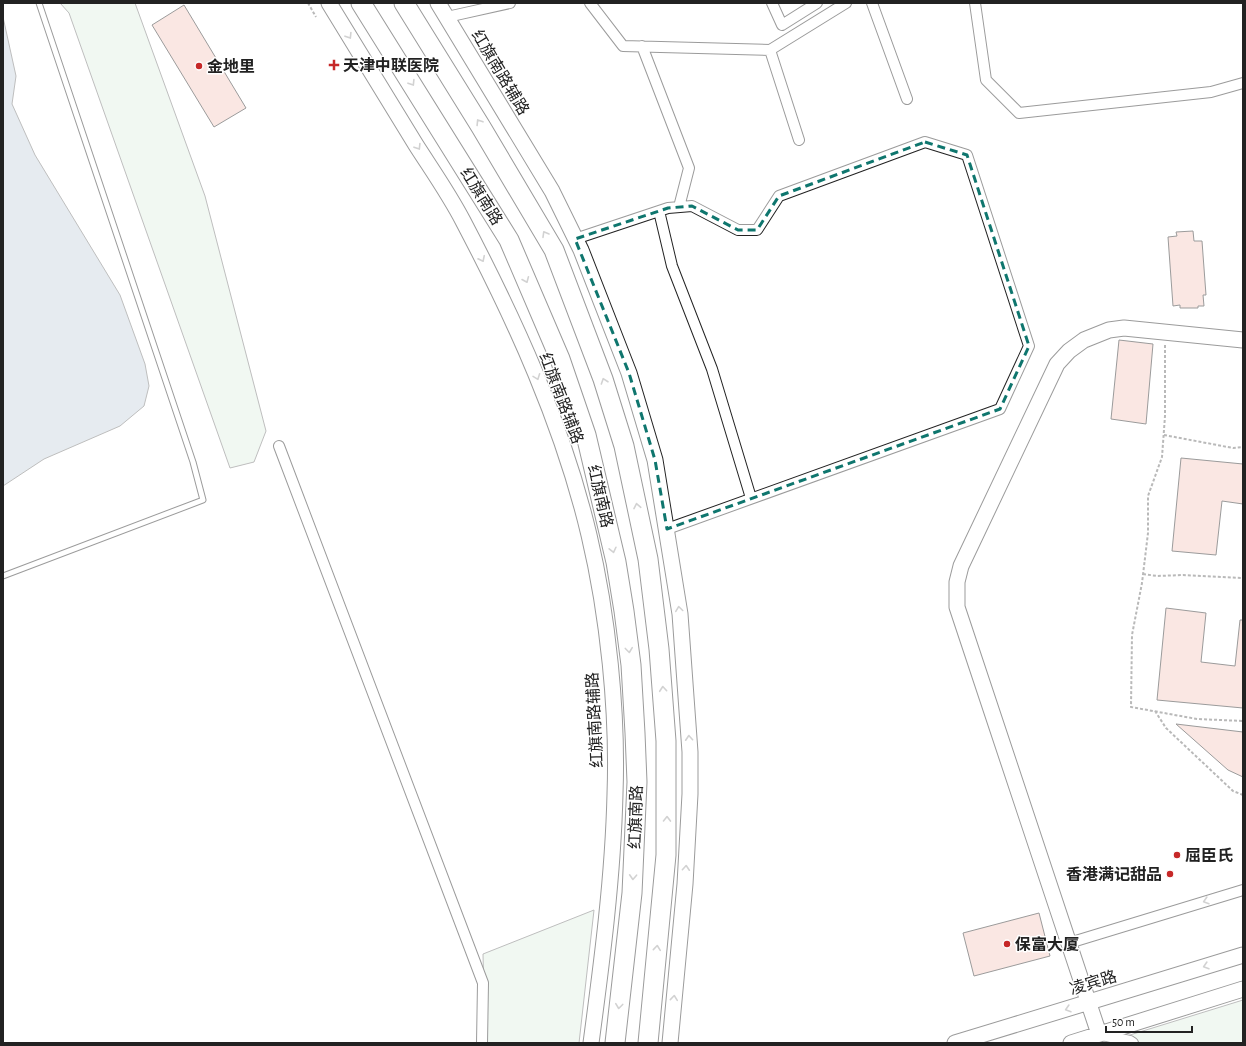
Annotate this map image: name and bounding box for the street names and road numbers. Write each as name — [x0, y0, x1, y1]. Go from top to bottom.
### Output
street label: 红旗南路辅路 — [469, 27, 533, 118]
street label: 红旗南路 — [457, 165, 506, 228]
street label: 红旗南路辅路 — [536, 350, 587, 446]
street label: 红旗南路 — [585, 463, 616, 529]
street label: 红旗南路辅路 — [583, 672, 606, 768]
street label: 红旗南路 — [626, 785, 645, 849]
street label: 凌宾路 — [1068, 967, 1119, 998]

